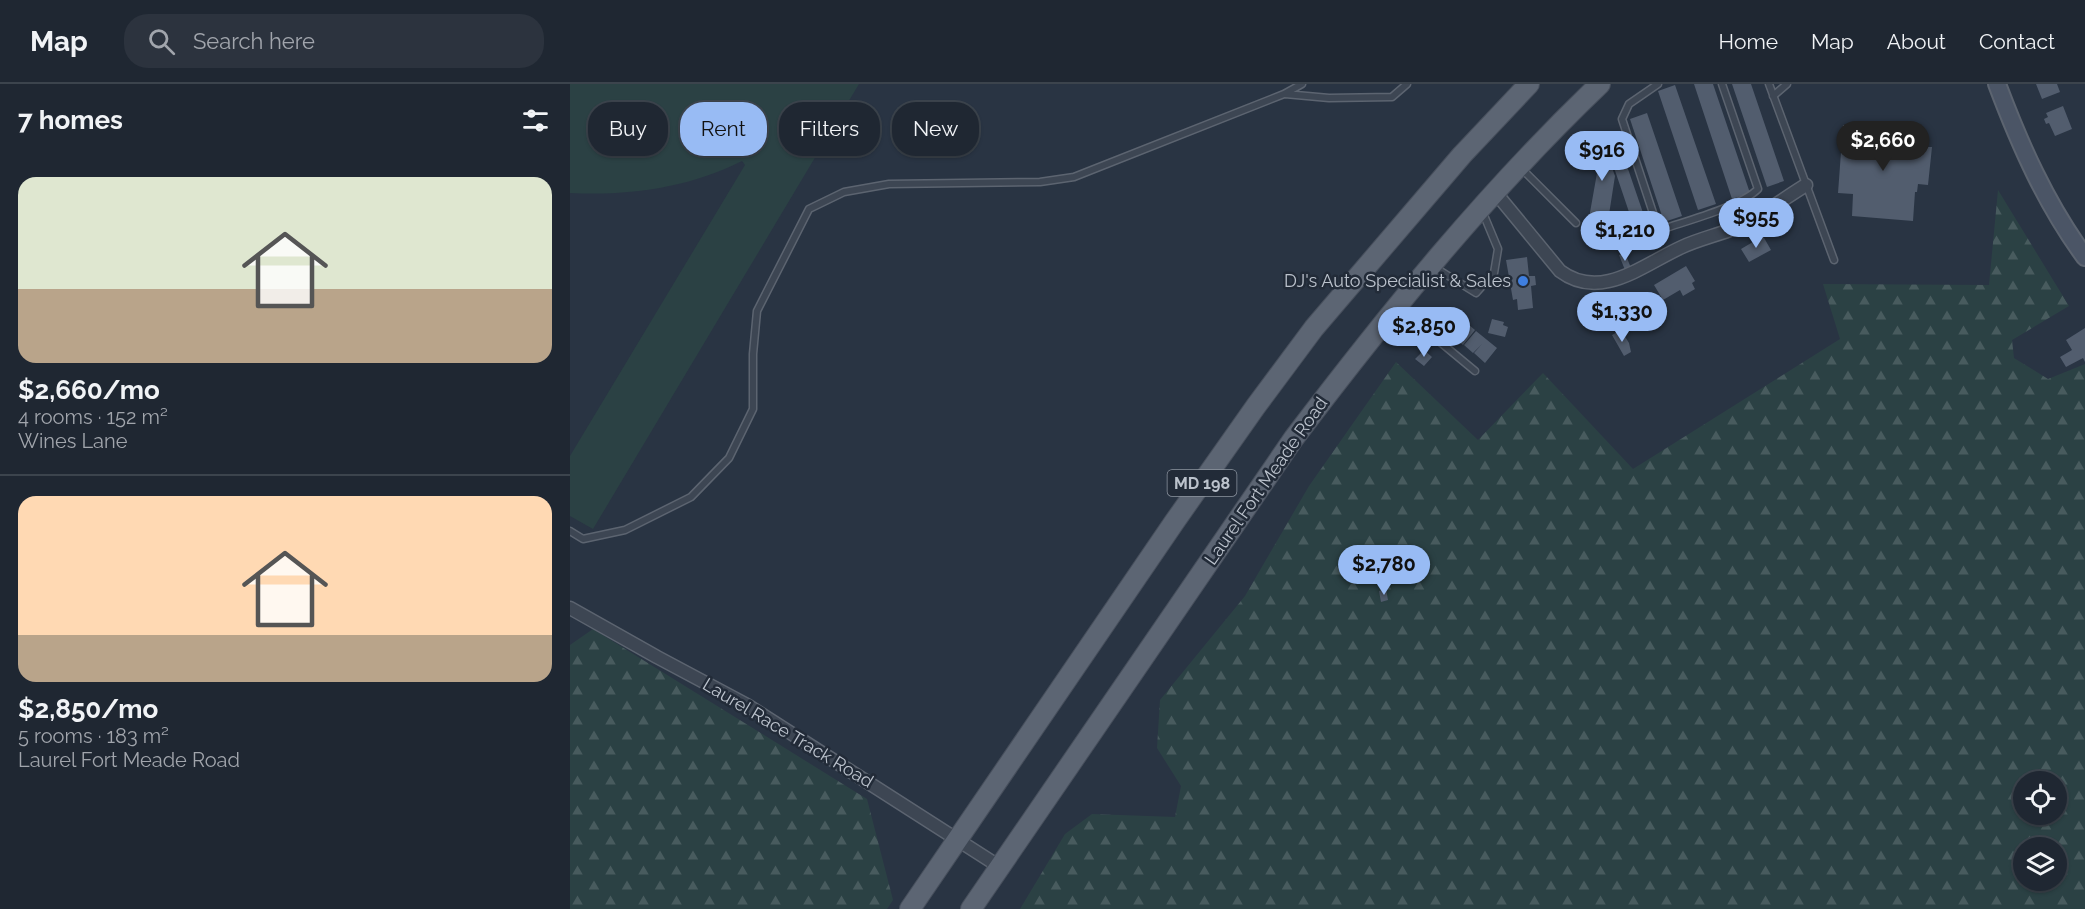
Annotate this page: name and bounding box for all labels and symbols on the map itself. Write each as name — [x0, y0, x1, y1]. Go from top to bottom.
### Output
pin: $2,660 — [1834, 121, 1932, 172]
pin: $916 — [1566, 131, 1638, 182]
pin: $955 — [1720, 198, 1792, 249]
pin: $1,210 — [1576, 211, 1674, 262]
place label: DJ's Auto Specialist & Sales — [1284, 270, 1511, 291]
marker: DJ's Auto Specialist & Sales — [1516, 274, 1530, 288]
pin: $1,330 — [1573, 292, 1671, 343]
pin: $2,850 — [1375, 307, 1473, 358]
street label: Laurel Fort Meade Road — [1200, 393, 1331, 569]
road number: MD 198 — [1168, 470, 1236, 496]
pin: $2,780 — [1335, 545, 1433, 596]
street label: Laurel Race Track Road — [699, 673, 877, 792]

